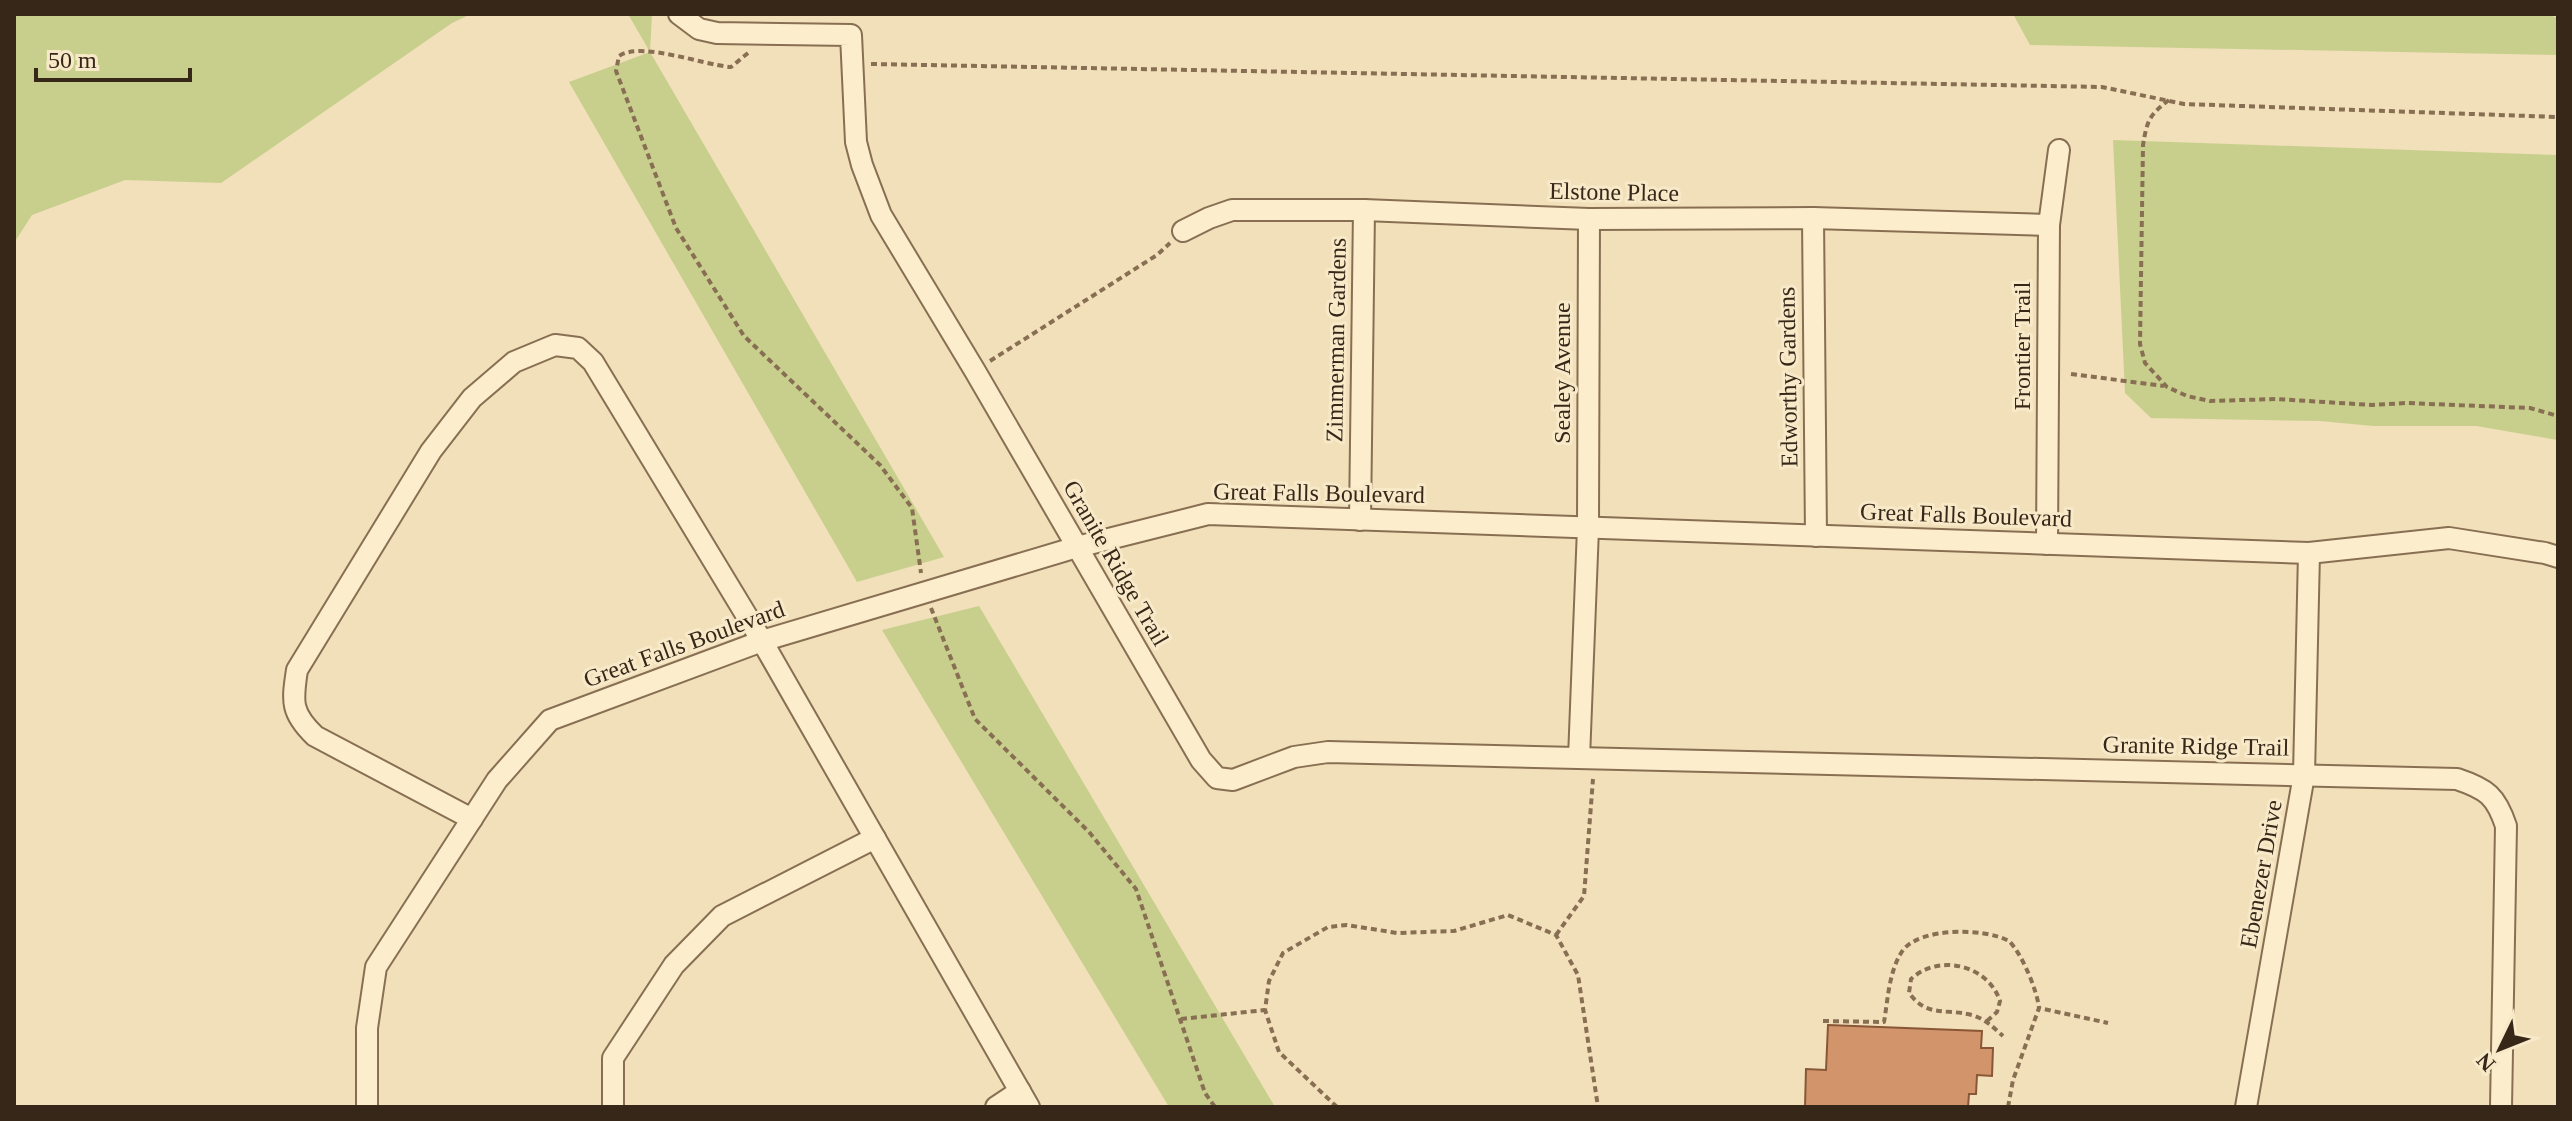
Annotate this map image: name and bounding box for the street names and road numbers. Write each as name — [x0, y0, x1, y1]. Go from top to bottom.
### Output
street label: Elstone Place — [1549, 178, 1679, 206]
street label: Zimmerman Gardens — [1321, 237, 1351, 443]
street label: Frontier Trail — [2009, 281, 2035, 410]
street label: Edworthy Gardens — [1773, 286, 1803, 468]
street label: Sealey Avenue — [1549, 302, 1575, 444]
street label: Granite Ridge Trail — [1058, 476, 1174, 651]
street label: Great Falls Boulevard — [1213, 478, 1425, 508]
street label: Great Falls Boulevard — [1860, 498, 2072, 532]
street label: Great Falls Boulevard — [580, 596, 788, 692]
street label: Granite Ridge Trail — [2102, 731, 2290, 761]
street label: Ebenezer Drive — [2235, 798, 2287, 950]

